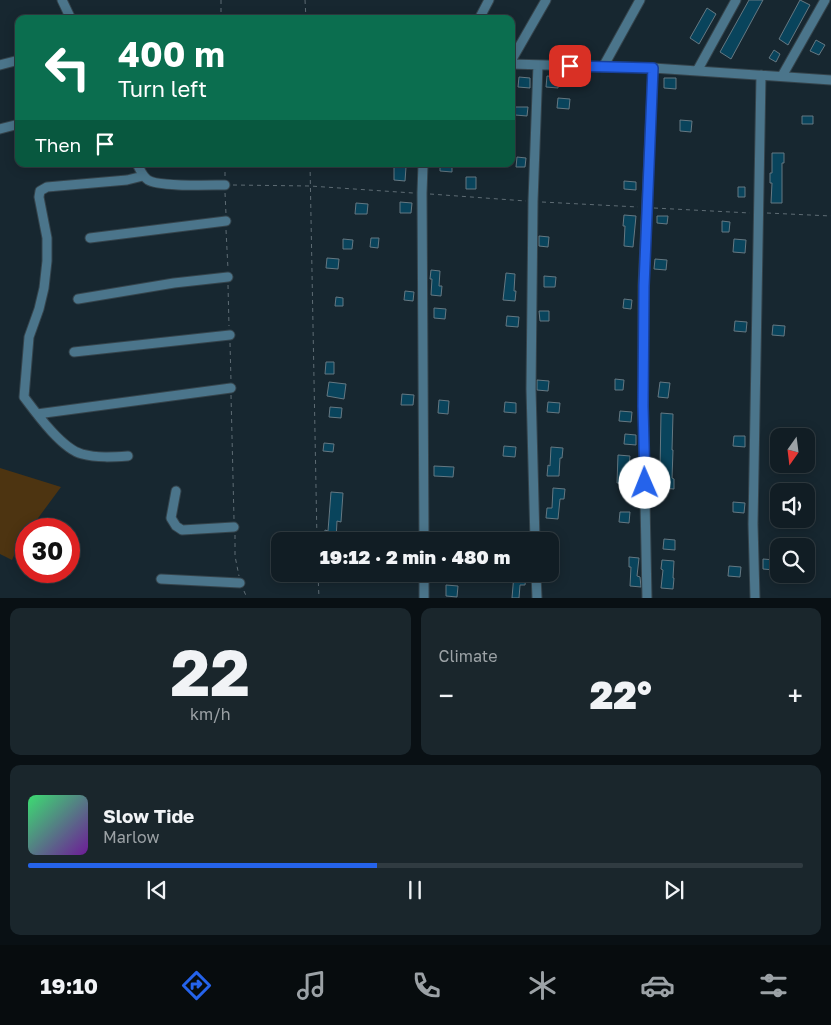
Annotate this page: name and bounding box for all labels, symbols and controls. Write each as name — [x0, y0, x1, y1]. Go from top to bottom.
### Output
text: 400 m — [118, 33, 225, 75]
icon: left — [35, 35, 100, 100]
pin — [549, 45, 591, 87]
icon: arrive — [556, 52, 584, 80]
text: Turn left — [118, 75, 207, 102]
icon: arrive — [91, 130, 119, 158]
text: Then — [35, 133, 81, 156]
north arrow — [770, 428, 815, 472]
map controls — [770, 428, 815, 583]
position arrow — [618, 456, 670, 508]
button: sound — [770, 483, 815, 528]
speed limit sign: 30 — [15, 518, 80, 583]
button: search — [770, 538, 815, 583]
text: 19:12 · 2 min · 480 m — [320, 545, 510, 568]
text: 22 — [171, 632, 250, 710]
text: Climate — [439, 646, 498, 666]
text: 22° — [590, 672, 652, 717]
text: − — [439, 679, 454, 712]
text: + — [788, 679, 803, 712]
text: km/h — [190, 704, 231, 724]
text: Slow Tide — [103, 804, 194, 827]
text: Marlow — [103, 827, 159, 847]
icon: previous — [143, 876, 171, 904]
icon: pause — [401, 876, 429, 904]
icon: next — [660, 876, 688, 904]
icon: directions — [179, 968, 214, 1003]
icon: music — [294, 968, 329, 1003]
icon: phone — [409, 968, 444, 1003]
icon: climate — [525, 968, 560, 1003]
icon: car — [640, 968, 675, 1003]
icon: filters — [756, 968, 791, 1003]
text: 19:10 — [40, 972, 98, 999]

